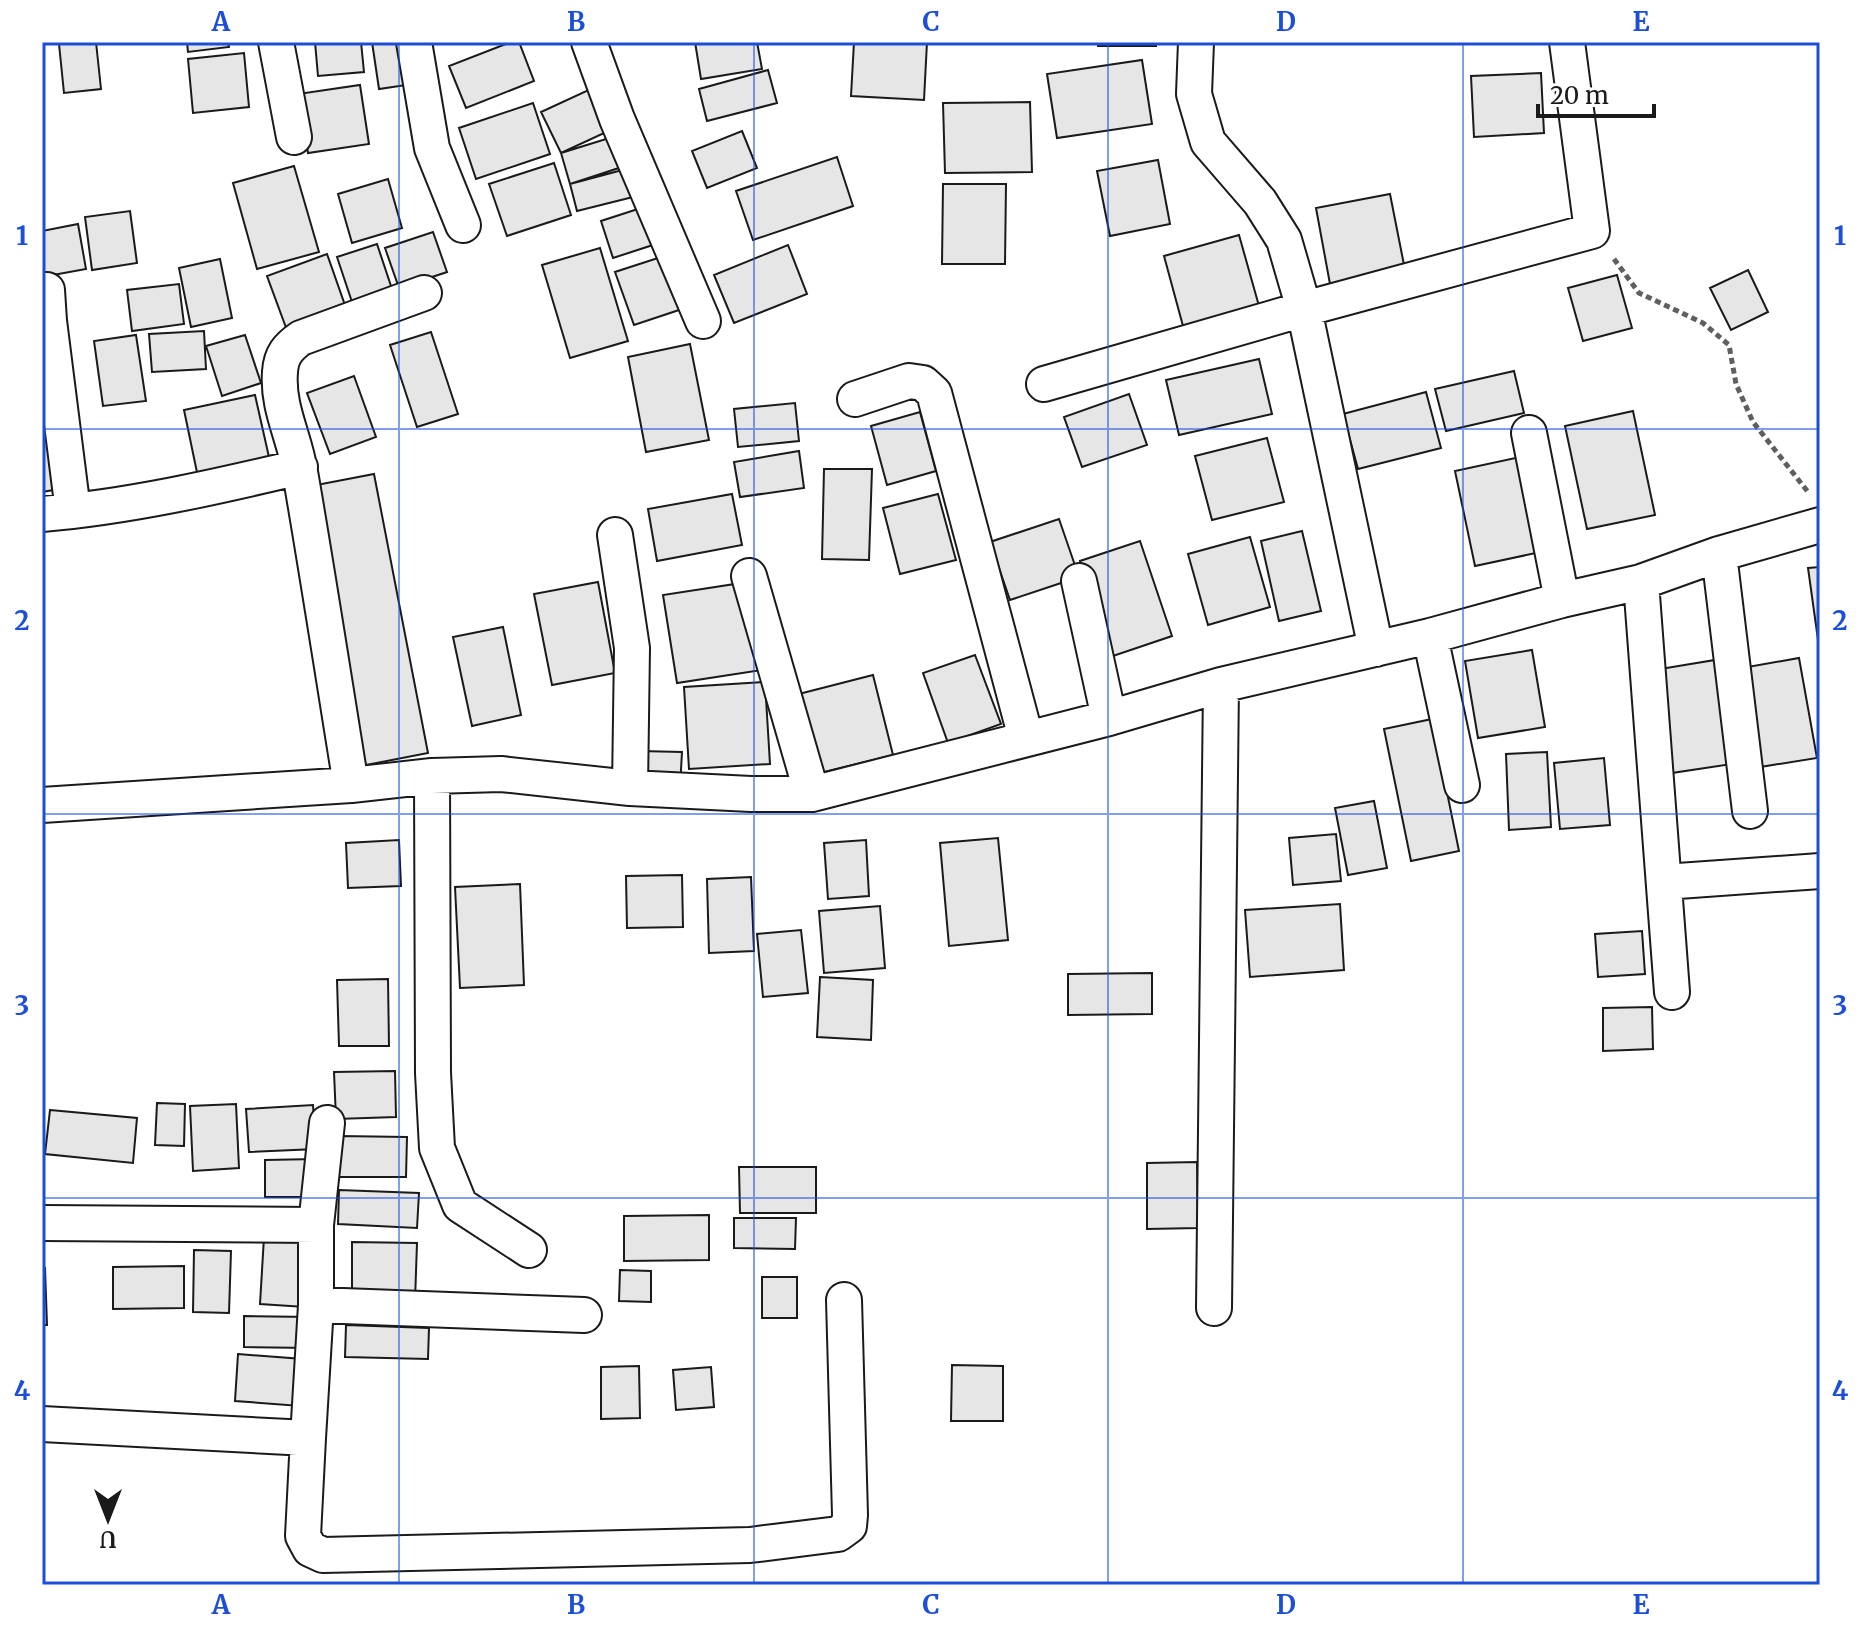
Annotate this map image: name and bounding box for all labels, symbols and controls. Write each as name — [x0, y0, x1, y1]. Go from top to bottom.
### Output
text: A — [211, 5, 231, 38]
text: B — [567, 5, 585, 38]
text: C — [922, 5, 940, 38]
text: D — [1276, 5, 1296, 38]
text: E — [1633, 5, 1650, 38]
scale bar — [1538, 68, 1654, 118]
text: 20 m — [1550, 80, 1609, 111]
text: 1 — [16, 219, 28, 252]
text: 1 — [1834, 219, 1846, 252]
text: 2 — [14, 604, 30, 637]
text: 2 — [1832, 604, 1848, 637]
text: 3 — [15, 989, 29, 1022]
text: 3 — [1833, 989, 1847, 1022]
text: 4 — [14, 1374, 31, 1407]
text: 4 — [1832, 1374, 1849, 1407]
north arrow — [68, 1479, 148, 1559]
text: U — [99, 1525, 116, 1553]
text: A — [211, 1588, 231, 1621]
text: B — [567, 1588, 585, 1621]
text: C — [922, 1588, 940, 1621]
text: D — [1276, 1588, 1296, 1621]
text: E — [1633, 1588, 1650, 1621]

